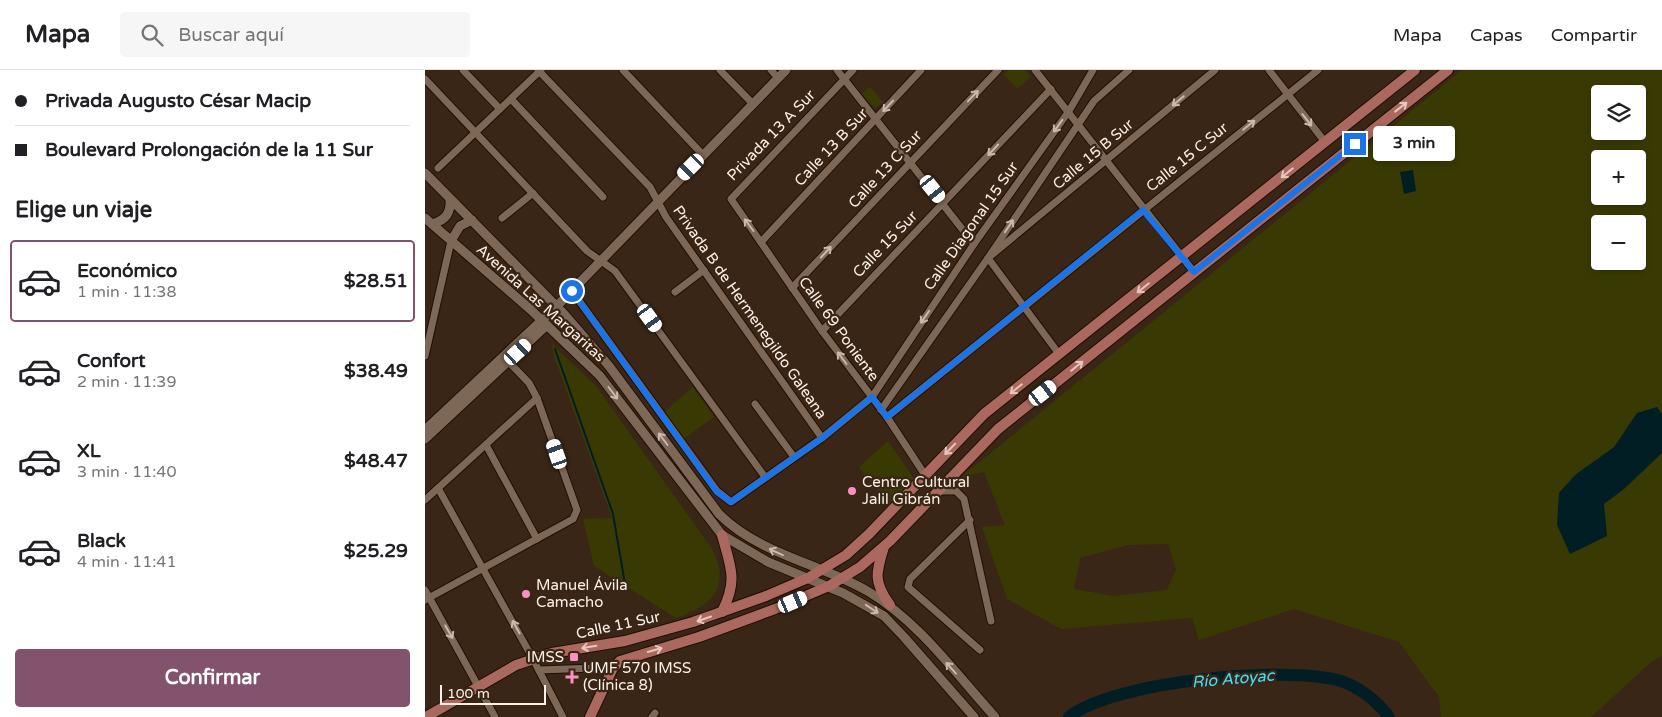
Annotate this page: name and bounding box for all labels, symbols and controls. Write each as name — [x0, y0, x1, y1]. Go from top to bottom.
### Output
search box — [120, 12, 470, 57]
text: Mapa — [25, 20, 90, 49]
icon: search — [138, 21, 166, 49]
text: Buscar aquí — [178, 24, 284, 46]
text: Mapa — [1393, 24, 1442, 46]
text: Capas — [1470, 24, 1523, 46]
text: Compartir — [1551, 24, 1637, 46]
map controls — [1591, 85, 1646, 270]
button: layers — [1591, 85, 1646, 140]
street label: Privada 13 A Sur — [723, 86, 819, 184]
text: Privada Augusto César Macip — [45, 90, 311, 112]
one-way arrow — [967, 90, 979, 102]
one-way arrow — [1171, 96, 1184, 107]
one-way arrow — [882, 99, 894, 112]
one-way arrow — [1394, 102, 1408, 112]
street label: Calle 13 B Sur — [790, 104, 872, 190]
one-way arrow — [1302, 113, 1313, 126]
street label: Calle 15 B Sur — [1049, 115, 1137, 193]
street label: Calle 15 C Sur — [1143, 118, 1232, 195]
one-way arrow — [1053, 119, 1063, 133]
one-way arrow — [1243, 119, 1256, 130]
street label: Calle 13 C Sur — [844, 126, 926, 212]
callout: 3 min — [1373, 126, 1455, 162]
route end — [1344, 133, 1366, 155]
text: 3 min — [1393, 133, 1435, 153]
text: Boulevard Prolongación de la 11 Sur — [45, 139, 373, 161]
one-way arrow — [987, 144, 999, 156]
button: + — [1591, 150, 1646, 205]
car — [675, 151, 706, 183]
street label: Calle Diagonal 15 Sur — [920, 158, 1022, 294]
one-way arrow — [1281, 167, 1294, 178]
car — [917, 173, 948, 205]
text: Elige un viaje — [15, 197, 152, 223]
street label: Privada B de Hermenegildo Galeana — [669, 202, 831, 422]
street label: Calle 15 Sur — [849, 207, 921, 281]
button: − — [1591, 215, 1646, 270]
one-way arrow — [743, 219, 754, 232]
one-way arrow — [1004, 220, 1014, 234]
street label: Avenida Las Margaritas — [473, 240, 609, 366]
one-way arrow — [820, 246, 832, 259]
icon: car — [17, 259, 62, 304]
text: Económico — [77, 260, 177, 282]
text: $28.51 — [344, 270, 408, 292]
street label: Calle 69 Poniente — [795, 273, 883, 385]
route start — [561, 280, 583, 302]
text: 1 min · 11:38 — [77, 282, 176, 302]
one-way arrow — [1137, 282, 1150, 293]
car — [635, 301, 664, 335]
one-way arrow — [920, 309, 930, 323]
car — [501, 336, 534, 368]
icon: car — [17, 349, 62, 394]
text: Confort — [77, 350, 146, 372]
one-way arrow — [837, 351, 847, 365]
text: $38.49 — [344, 360, 408, 382]
one-way arrow — [1070, 360, 1083, 371]
text: 2 min · 11:39 — [77, 372, 176, 392]
car — [1026, 378, 1059, 408]
one-way arrow — [1010, 383, 1023, 394]
one-way arrow — [608, 387, 619, 400]
one-way arrow — [658, 432, 668, 446]
car — [545, 437, 568, 471]
icon: car — [17, 439, 62, 484]
text: XL — [77, 440, 101, 462]
one-way arrow — [944, 443, 957, 455]
text: $48.47 — [344, 450, 408, 472]
text: 3 min · 11:40 — [77, 462, 176, 482]
place label: Centro Cultural Jalil Gibrán — [862, 473, 970, 508]
marker: Centro Cultural Jalil Gibrán — [846, 485, 858, 497]
icon: car — [17, 529, 62, 574]
text: Black — [77, 530, 126, 552]
text: $25.29 — [344, 540, 408, 562]
one-way arrow — [769, 546, 784, 556]
text: 4 min · 11:41 — [77, 552, 176, 572]
place label: Manuel Ávila Camacho — [536, 576, 628, 611]
marker: Manuel Ávila Camacho — [520, 588, 532, 600]
car — [776, 589, 809, 615]
one-way arrow — [865, 604, 879, 614]
street label: Calle 11 Sur — [574, 607, 662, 643]
one-way arrow — [697, 615, 712, 624]
one-way arrow — [511, 620, 521, 635]
one-way arrow — [444, 625, 454, 640]
one-way arrow — [581, 642, 597, 652]
one-way arrow — [646, 644, 662, 654]
place label: IMSS — [527, 648, 564, 666]
button: Confirmar — [15, 649, 410, 707]
marker: IMSS — [568, 651, 580, 663]
place label: UMF 570 IMSS (Clínica 8) — [583, 659, 691, 694]
one-way arrow — [946, 662, 957, 675]
water label: Río Atoyac — [1191, 665, 1276, 693]
marker: UMF 570 IMSS (Clínica 8) — [565, 670, 579, 684]
scale bar — [440, 682, 546, 705]
text: 100 m — [447, 685, 490, 702]

